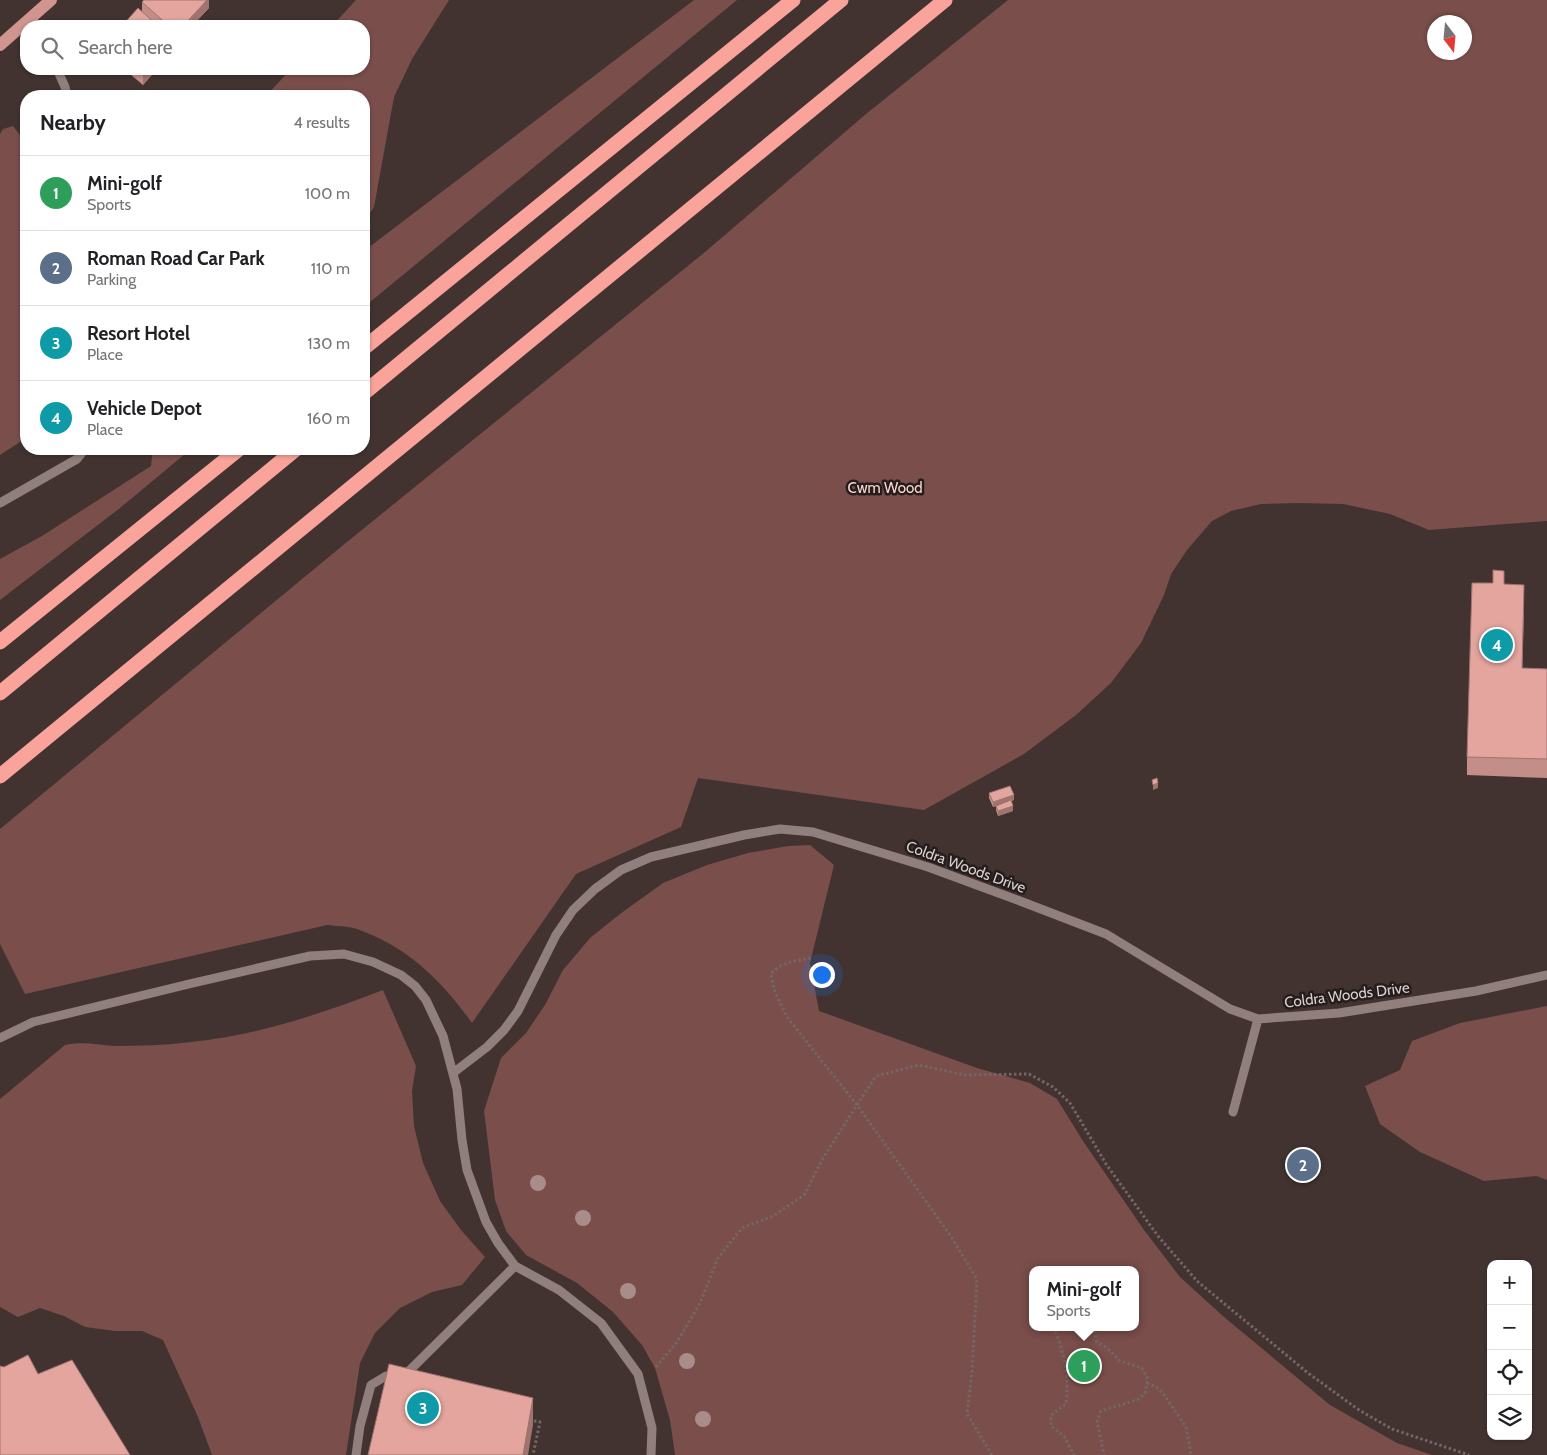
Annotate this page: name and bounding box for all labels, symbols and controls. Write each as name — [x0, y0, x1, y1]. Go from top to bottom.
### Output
north arrow — [1427, 15, 1472, 60]
search box — [20, 20, 370, 75]
icon: search — [38, 34, 66, 62]
text: Search here — [78, 36, 172, 59]
text: Nearby — [40, 110, 106, 135]
text: 4 results — [293, 113, 350, 132]
text: Mini-golf — [87, 172, 162, 195]
text: 1 — [53, 184, 59, 203]
text: 100 m — [305, 184, 350, 203]
text: Sports — [87, 195, 131, 214]
text: Roman Road Car Park — [87, 247, 265, 270]
text: 2 — [52, 259, 60, 278]
text: 110 m — [311, 259, 350, 278]
text: Parking — [87, 270, 136, 289]
text: Resort Hotel — [87, 322, 190, 345]
text: 3 — [52, 334, 60, 353]
text: 130 m — [307, 334, 350, 353]
text: Place — [87, 345, 123, 364]
text: Vehicle Depot — [87, 397, 202, 420]
text: 4 — [51, 409, 61, 428]
text: 160 m — [307, 409, 350, 428]
text: Place — [87, 420, 123, 439]
park label: Cwm Wood — [848, 479, 922, 497]
pin: 4 — [1481, 626, 1513, 664]
street label: Coldra Woods Drive — [904, 837, 1029, 897]
your location — [809, 962, 835, 988]
street label: Coldra Woods Drive — [1283, 978, 1411, 1012]
pin: 2 — [1287, 1146, 1319, 1184]
map controls — [1487, 1260, 1532, 1440]
button: + — [1487, 1260, 1532, 1305]
popup — [1029, 1266, 1139, 1331]
text: Mini-golf — [1047, 1278, 1121, 1301]
text: Sports — [1047, 1301, 1091, 1320]
button: − — [1487, 1305, 1532, 1350]
pin: 1 — [1068, 1347, 1100, 1385]
button: locate — [1487, 1350, 1532, 1395]
pin: 3 — [407, 1389, 439, 1427]
button: layers — [1487, 1395, 1532, 1440]

